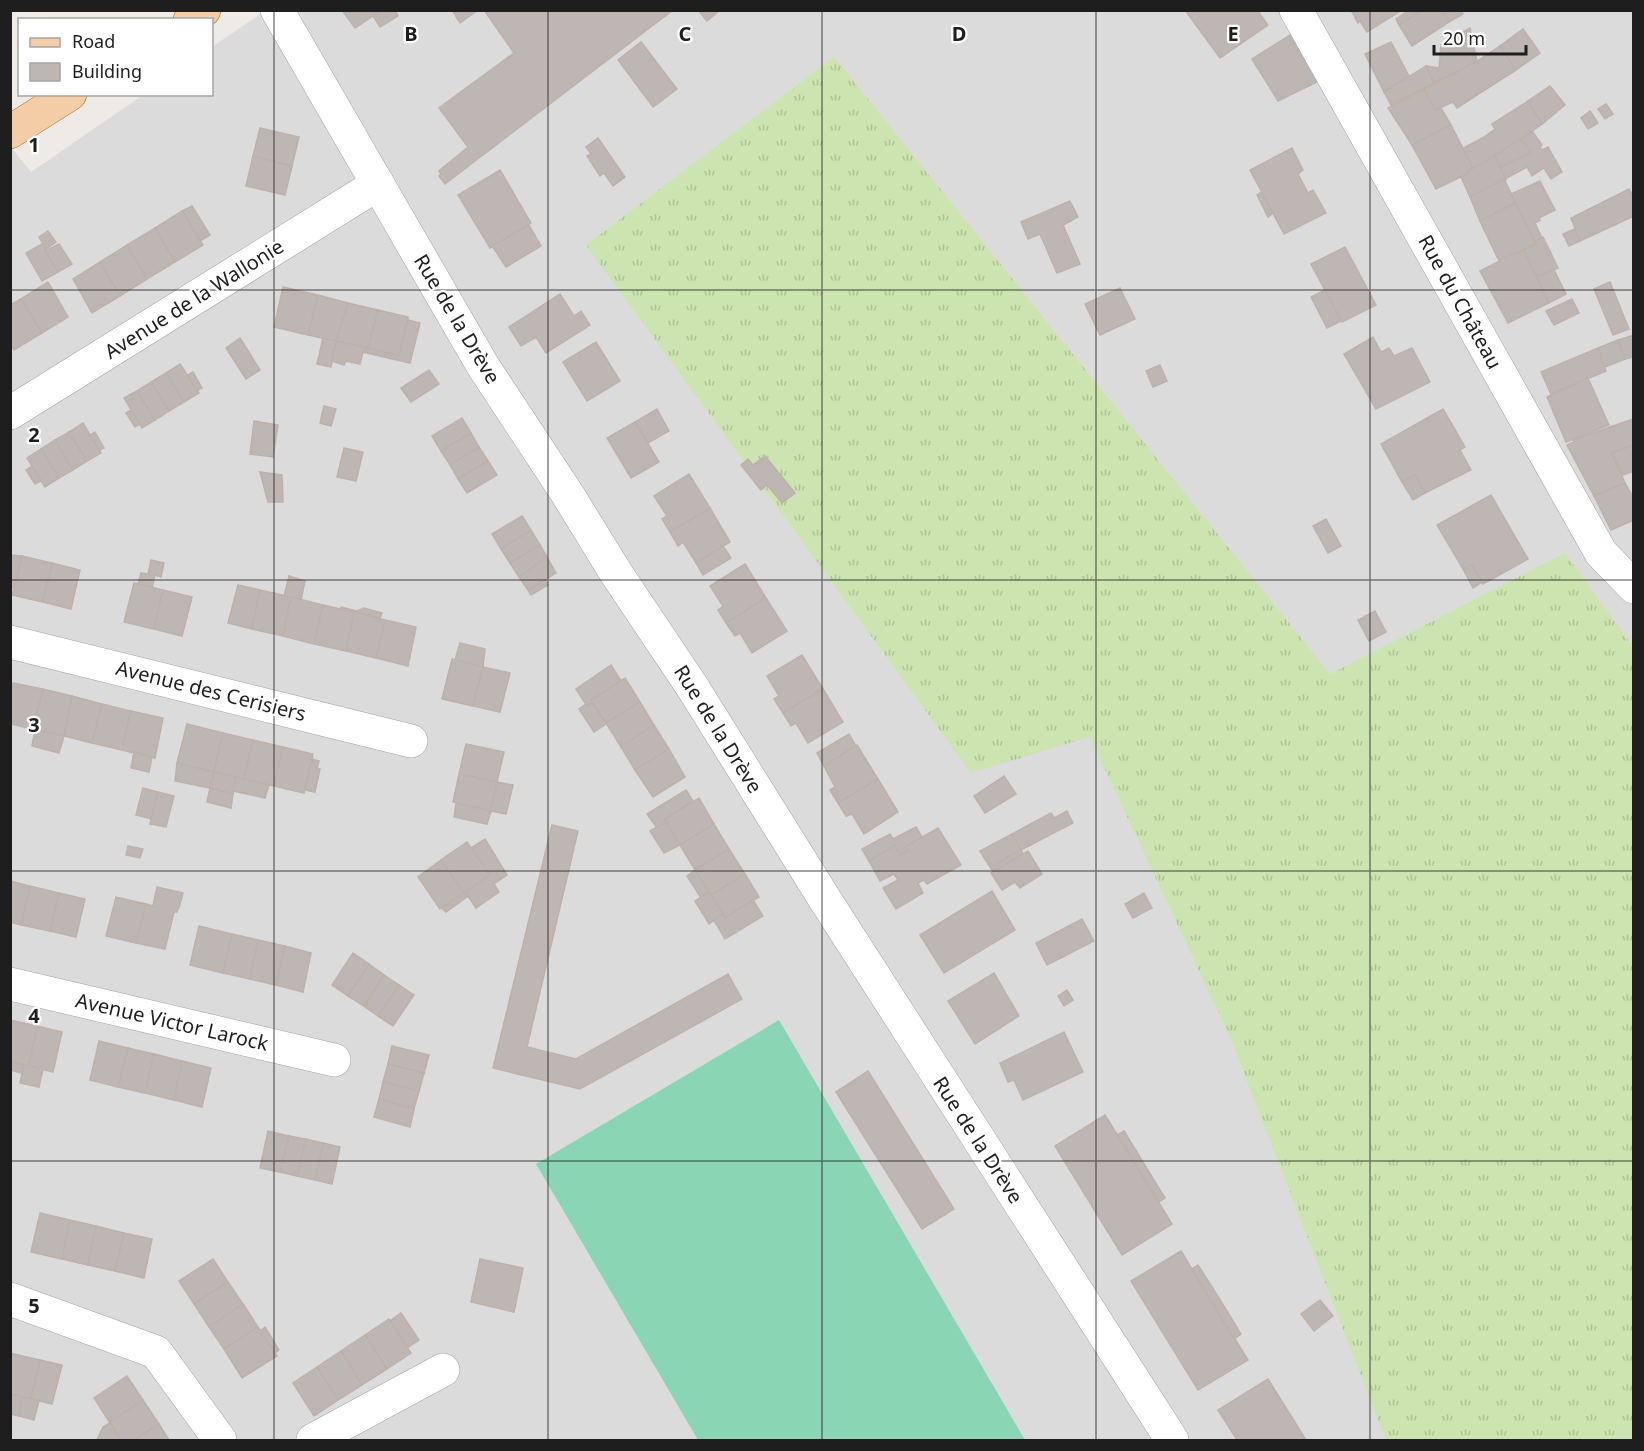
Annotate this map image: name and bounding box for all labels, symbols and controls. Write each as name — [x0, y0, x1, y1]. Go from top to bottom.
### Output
legend — [18, 18, 213, 96]
scale bar — [1434, 18, 1526, 56]
text: B — [404, 20, 418, 47]
text: C — [679, 20, 692, 47]
text: D — [952, 20, 966, 47]
text: E — [1227, 20, 1239, 47]
text: 20 m — [1443, 26, 1485, 50]
text: Road — [72, 29, 115, 53]
text: Building — [72, 59, 142, 83]
text: 1 — [28, 131, 40, 158]
street label: Rue du Château — [1412, 230, 1508, 374]
street label: Avenue de la Wallonie — [99, 232, 288, 365]
street label: Rue de la Drève — [408, 249, 507, 388]
text: 2 — [28, 421, 40, 448]
street label: Avenue des Cerisiers — [113, 654, 309, 727]
street label: Rue de la Drève — [668, 659, 769, 798]
text: 3 — [28, 711, 40, 738]
street label: Avenue Victor Larock — [73, 986, 271, 1057]
text: 4 — [28, 1002, 40, 1029]
street label: Rue de la Drève — [927, 1071, 1030, 1208]
text: 5 — [28, 1292, 40, 1319]

